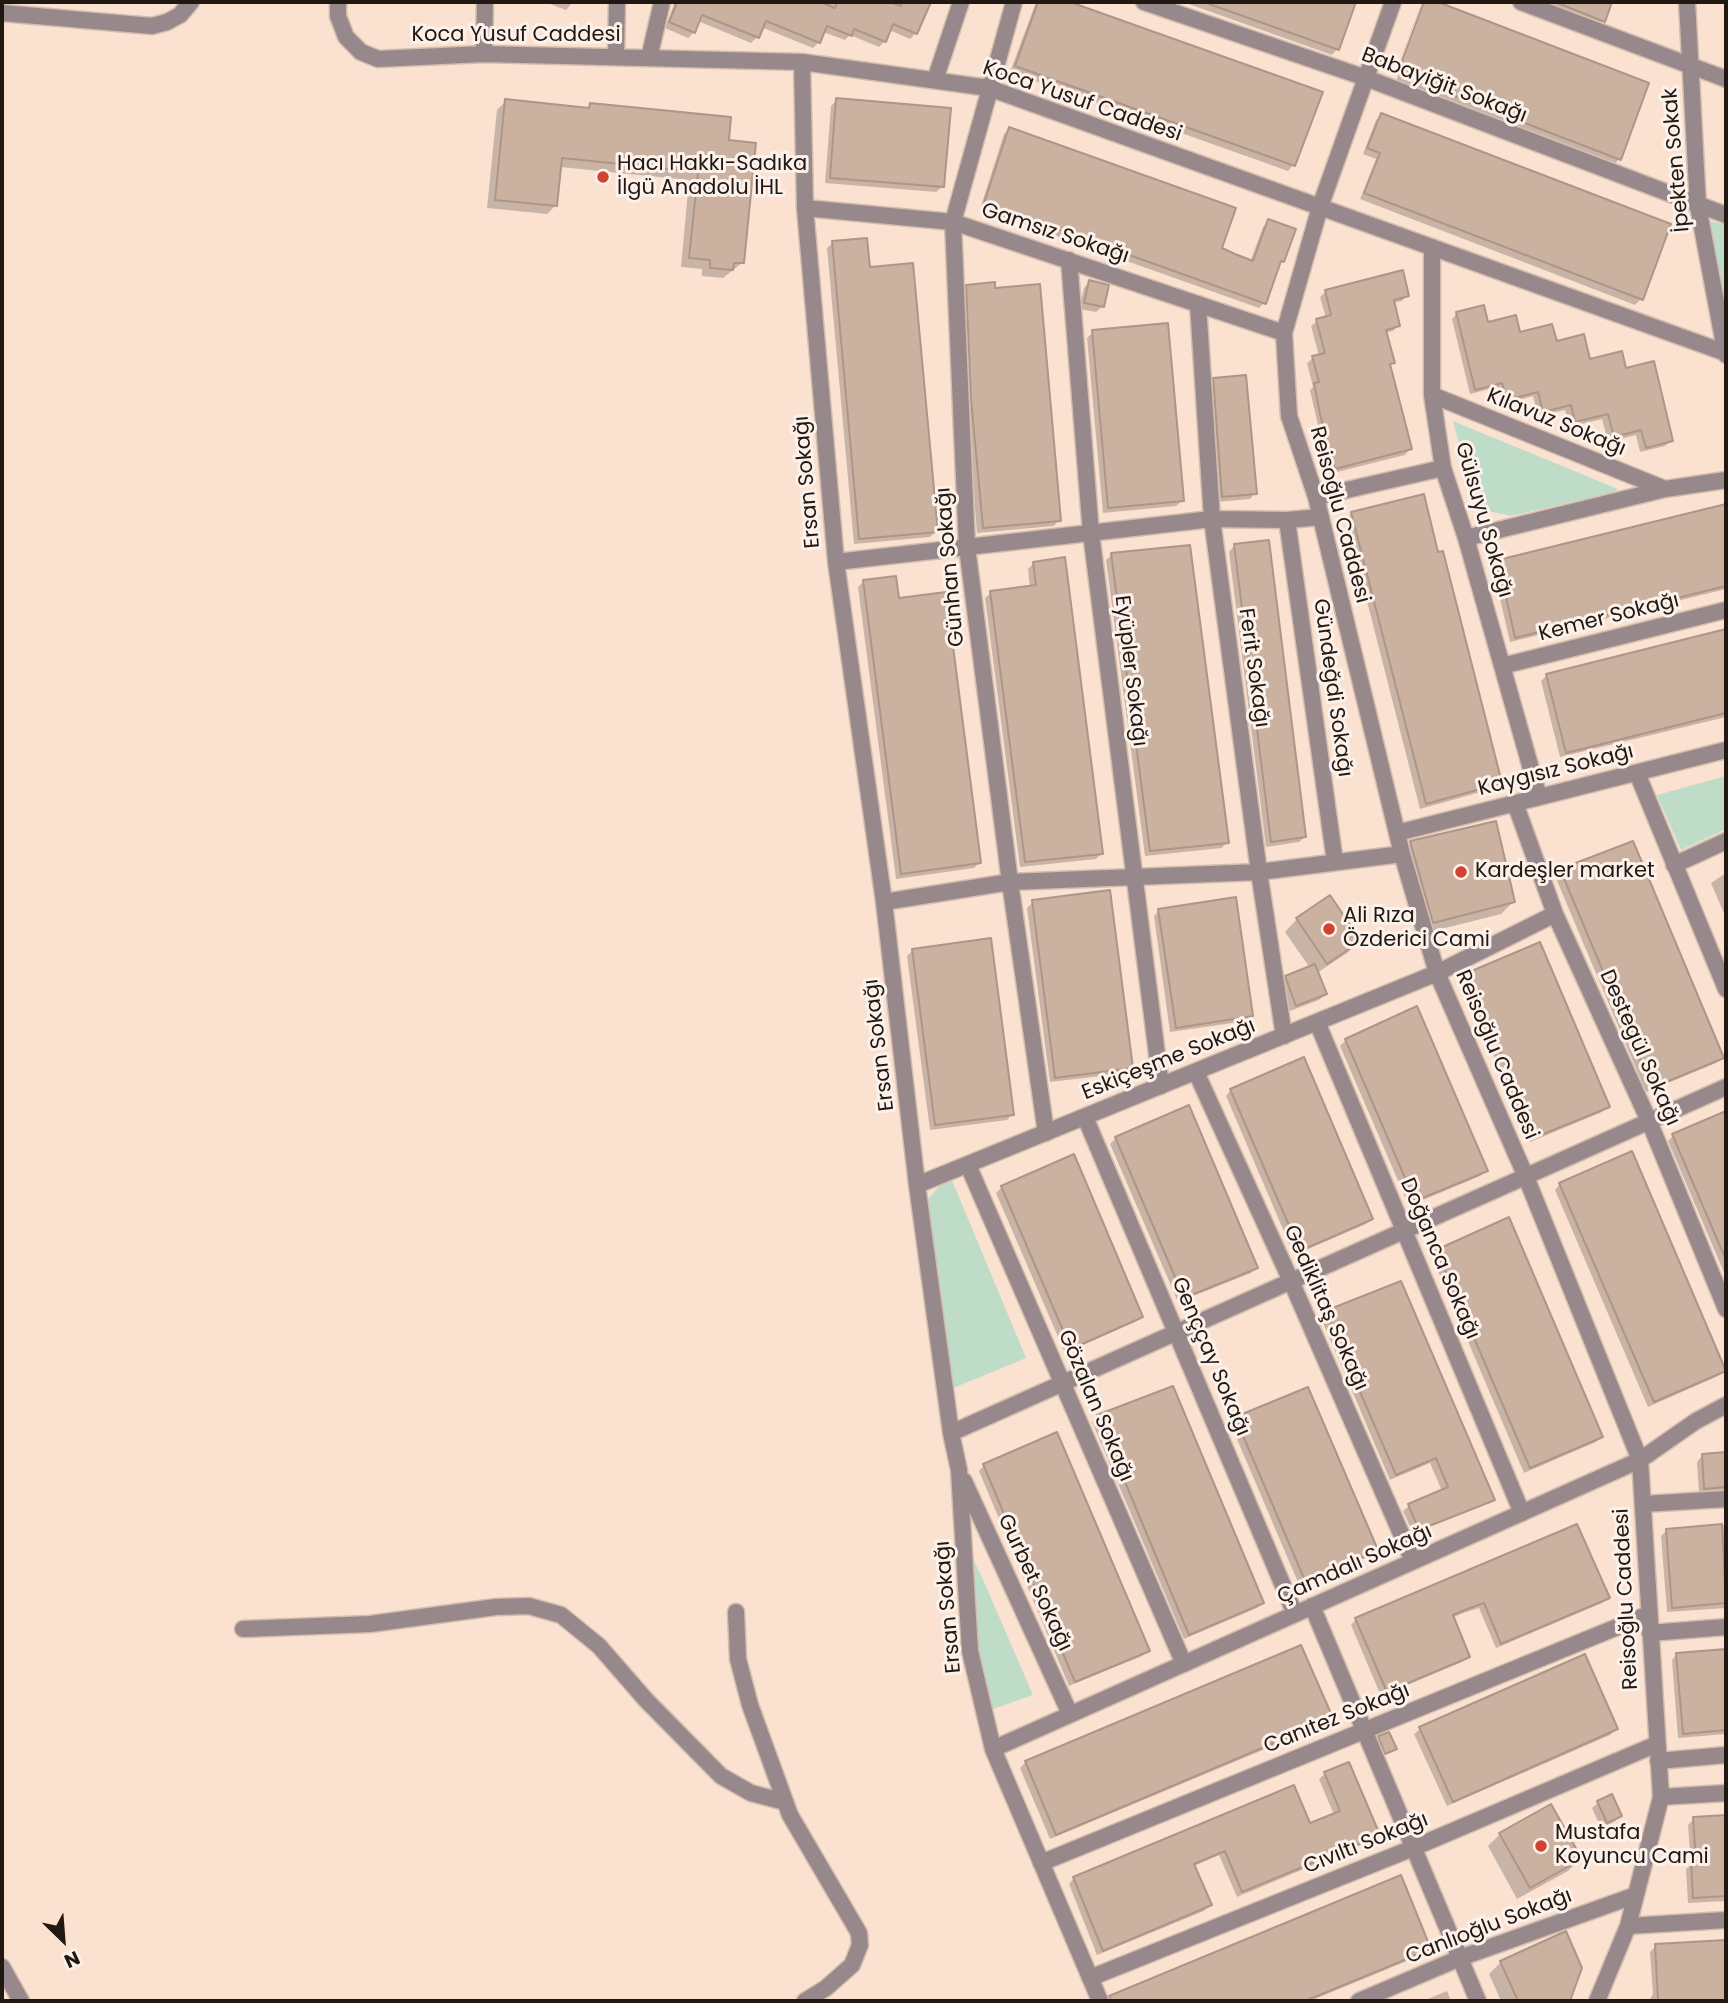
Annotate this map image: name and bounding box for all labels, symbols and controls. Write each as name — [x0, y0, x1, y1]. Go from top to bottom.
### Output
street label: Koca Yusuf Caddesi — [411, 23, 621, 49]
street label: Babayiğit Sokağı — [1358, 43, 1530, 129]
street label: Koca Yusuf Caddesi — [979, 56, 1185, 148]
street label: İpekten Sokak — [1658, 87, 1696, 233]
place label: Hacı Hakkı-Sadıka İlgü Anadolu İHL — [617, 152, 807, 202]
marker: Hacı Hakkı-Sadıka İlgü Anadolu İHL — [595, 169, 611, 185]
street label: Gamsız Sokağı — [978, 198, 1132, 270]
street label: Kılavuz Sokağı — [1483, 384, 1629, 462]
street label: Ersan Sokağı — [790, 415, 826, 549]
street label: Reisoğlu Caddesi — [1303, 424, 1375, 606]
street label: Gülsuyu Sokağı — [1449, 439, 1517, 601]
street label: Günhan Sokağı — [931, 486, 971, 648]
street label: Kemer Sokağı — [1536, 588, 1682, 648]
street label: Eyüpler Sokağı — [1108, 594, 1152, 748]
street label: Gündeğdi Sokağı — [1307, 597, 1357, 779]
street label: Ferit Sokağı — [1232, 607, 1274, 729]
street label: Kaygısız Sokağı — [1476, 739, 1636, 803]
place label: Kardeşler market — [1475, 859, 1655, 885]
marker: Kardeşler market — [1453, 864, 1469, 880]
place label: Ali Rıza Özderici Cami — [1343, 904, 1490, 954]
marker: Ali Rıza Özderici Cami — [1321, 921, 1337, 937]
street label: Reisoğlu Caddesi — [1449, 966, 1543, 1144]
street label: Destegül Sokağı — [1593, 966, 1685, 1130]
street label: Ersan Sokağı — [859, 977, 901, 1113]
street label: Eskiçeşme Sokağı — [1079, 1014, 1259, 1106]
street label: Doğanca Sokağı — [1394, 1175, 1484, 1343]
street label: Gediklitaş Sokağı — [1277, 1221, 1373, 1395]
street label: Genççay Sokağı — [1165, 1274, 1255, 1440]
street label: Gözalan Sokağı — [1052, 1326, 1138, 1486]
street label: Reisoğlu Caddesi — [1610, 1508, 1644, 1690]
street label: Gurbet Sokağı — [991, 1511, 1077, 1655]
street label: Çamdalı Sokağı — [1274, 1520, 1436, 1610]
street label: Ersan Sokağı — [931, 1540, 967, 1674]
street label: Canıtez Sokağı — [1260, 1678, 1414, 1760]
street label: Cıvıltı Sokağı — [1300, 1808, 1432, 1880]
place label: Mustafa Koyuncu Cami — [1555, 1821, 1709, 1871]
marker: Mustafa Koyuncu Cami — [1533, 1838, 1549, 1854]
street label: Canlıoğlu Sokağı — [1402, 1884, 1576, 1970]
north arrow — [28, 1905, 98, 1975]
text: N — [60, 1944, 84, 1975]

